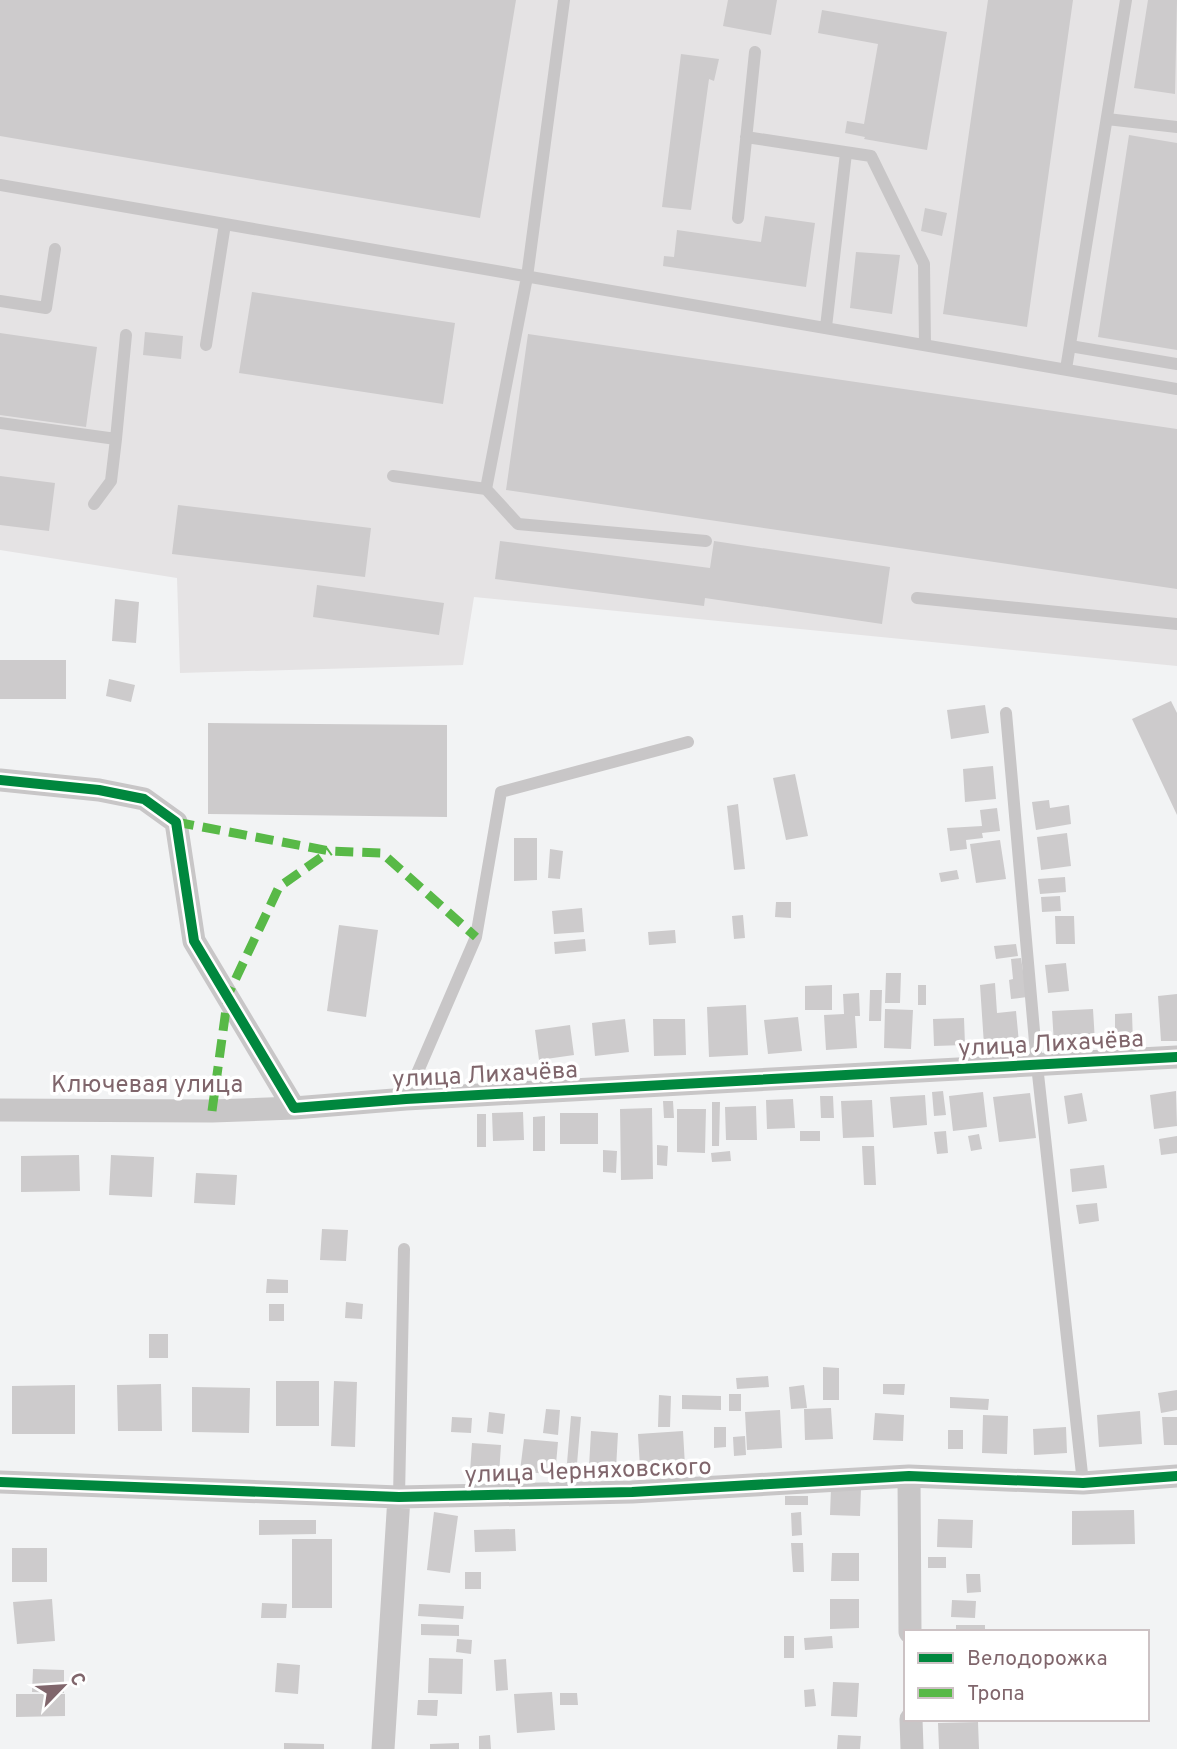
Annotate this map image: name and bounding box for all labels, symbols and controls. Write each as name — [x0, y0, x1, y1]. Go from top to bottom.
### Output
street label: улица Лихачёва — [958, 1025, 1145, 1065]
street label: улица Лихачёва — [392, 1056, 579, 1096]
street label: Ключевая улица — [51, 1071, 243, 1101]
street label: улица Черняховского — [464, 1453, 712, 1491]
legend — [904, 1630, 1149, 1721]
text: Велодорожка — [967, 1646, 1107, 1673]
north arrow — [28, 1651, 98, 1721]
text: С — [63, 1669, 90, 1690]
text: Тропа — [967, 1681, 1025, 1708]

